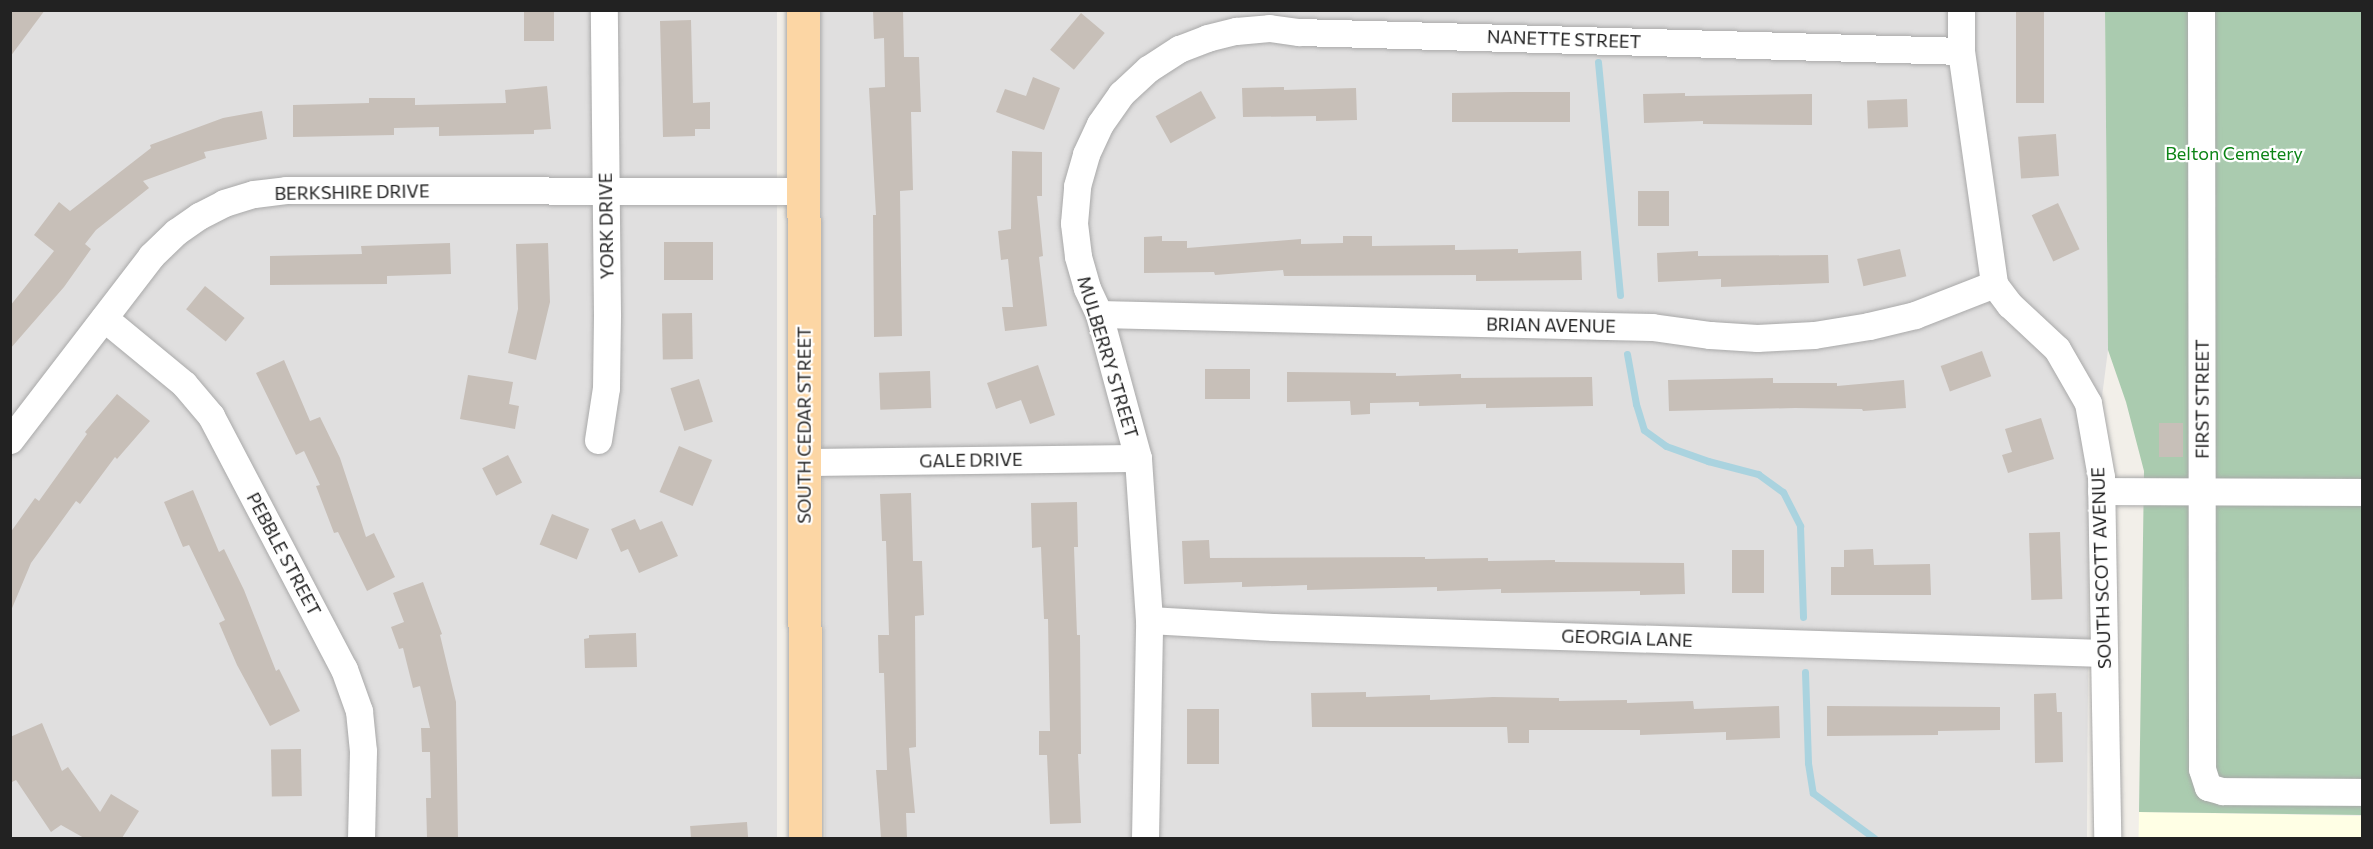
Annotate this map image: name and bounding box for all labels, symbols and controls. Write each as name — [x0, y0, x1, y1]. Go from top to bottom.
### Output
street label: NANETTE STREET — [1487, 26, 1641, 52]
park label: Belton Cemetery — [2165, 142, 2303, 164]
street label: YORK DRIVE — [594, 172, 618, 280]
street label: BERKSHIRE DRIVE — [274, 180, 430, 204]
street label: MULBERRY STREET — [1073, 273, 1143, 441]
street label: BRIAN AVENUE — [1486, 313, 1616, 337]
street label: SOUTH CEDAR STREET — [793, 326, 815, 524]
street label: FIRST STREET — [2191, 339, 2213, 459]
street label: GALE DRIVE — [919, 448, 1023, 472]
street label: SOUTH SCOTT AVENUE — [2087, 467, 2115, 669]
street label: PEBBLE STREET — [242, 489, 326, 619]
street label: GEORGIA LANE — [1561, 625, 1693, 651]

